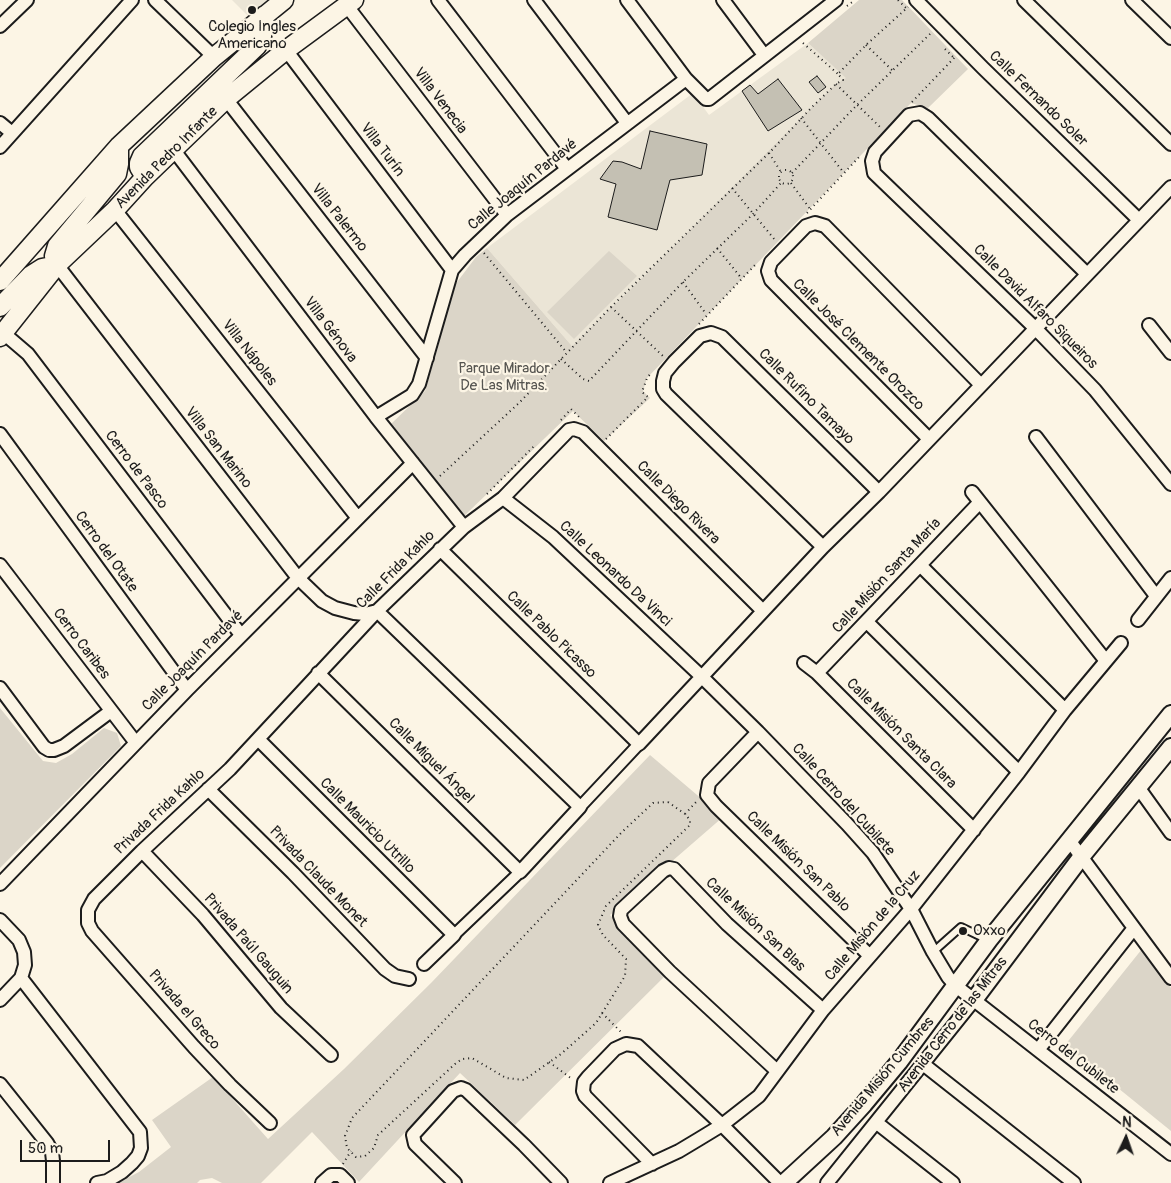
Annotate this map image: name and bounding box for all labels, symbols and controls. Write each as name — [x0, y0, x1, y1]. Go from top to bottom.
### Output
marker: Colegio Ingles Americano — [246, 4, 258, 16]
place label: Colegio Ingles Americano — [208, 18, 296, 53]
street label: Calle Fernando Soler — [985, 47, 1091, 151]
street label: Villa Venecia — [409, 64, 471, 138]
street label: Avenida Pedro Infante — [112, 103, 222, 213]
street label: Villa Turín — [356, 120, 408, 180]
street label: Calle Joaquín Pardavé — [465, 135, 581, 235]
street label: Villa Palermo — [307, 180, 371, 256]
street label: Calle David Alfaro Siqueiros — [969, 241, 1101, 373]
street label: Calle José Clemente Orozco — [788, 275, 928, 415]
street label: Villa Génova — [299, 294, 361, 366]
street label: Villa Nápoles — [218, 316, 280, 390]
street label: Calle Rufino Tamayo — [754, 345, 858, 449]
park label: Parque Mirador De Las Mitras. — [458, 360, 550, 395]
street label: Villa San Marino — [181, 404, 255, 492]
street label: Cerro de Pasco — [101, 427, 171, 513]
street label: Calle Diego Rivera — [633, 458, 723, 548]
street label: Cerro del Otate — [71, 508, 141, 596]
street label: Calle Misión Santa María — [829, 515, 945, 637]
street label: Calle Leonardo Da Vinci — [555, 517, 675, 631]
street label: Calle Frida Kahlo — [353, 527, 439, 613]
street label: Calle Pablo Picasso — [502, 588, 600, 682]
street label: Cerro Caribes — [49, 605, 113, 683]
street label: Calle Joaquín Pardavé — [139, 607, 247, 715]
street label: Calle Misión Santa Clara — [842, 675, 960, 793]
street label: Calle Miguel Ángel — [384, 714, 478, 808]
street label: Calle Cerro del Cubilete — [788, 740, 898, 860]
street label: Privada Frida Kahlo — [111, 765, 209, 859]
street label: Calle Mauricio Utrillo — [315, 774, 419, 878]
street label: Calle Misión San Pablo — [742, 808, 854, 916]
street label: Privada Claude Monet — [265, 823, 371, 931]
street label: Calle Misión de la Cruz — [822, 867, 924, 985]
street label: Calle Misión San Blas — [701, 874, 809, 976]
street label: Privada Paúl Gauguin — [199, 890, 297, 998]
place label: Oxxo — [973, 922, 1006, 940]
marker: Oxxo — [957, 925, 969, 937]
street label: Avenida Cerro de las Mitras — [895, 954, 1011, 1096]
street label: Privada el Greco — [144, 966, 224, 1054]
street label: Avenida Misión Cumbres — [828, 1014, 938, 1140]
street label: Cerro del Cubilete — [1024, 1016, 1122, 1098]
north arrow — [1101, 1113, 1151, 1163]
text: N — [1122, 1114, 1132, 1131]
scale bar — [22, 1130, 112, 1162]
text: 50 m — [28, 1139, 63, 1158]

